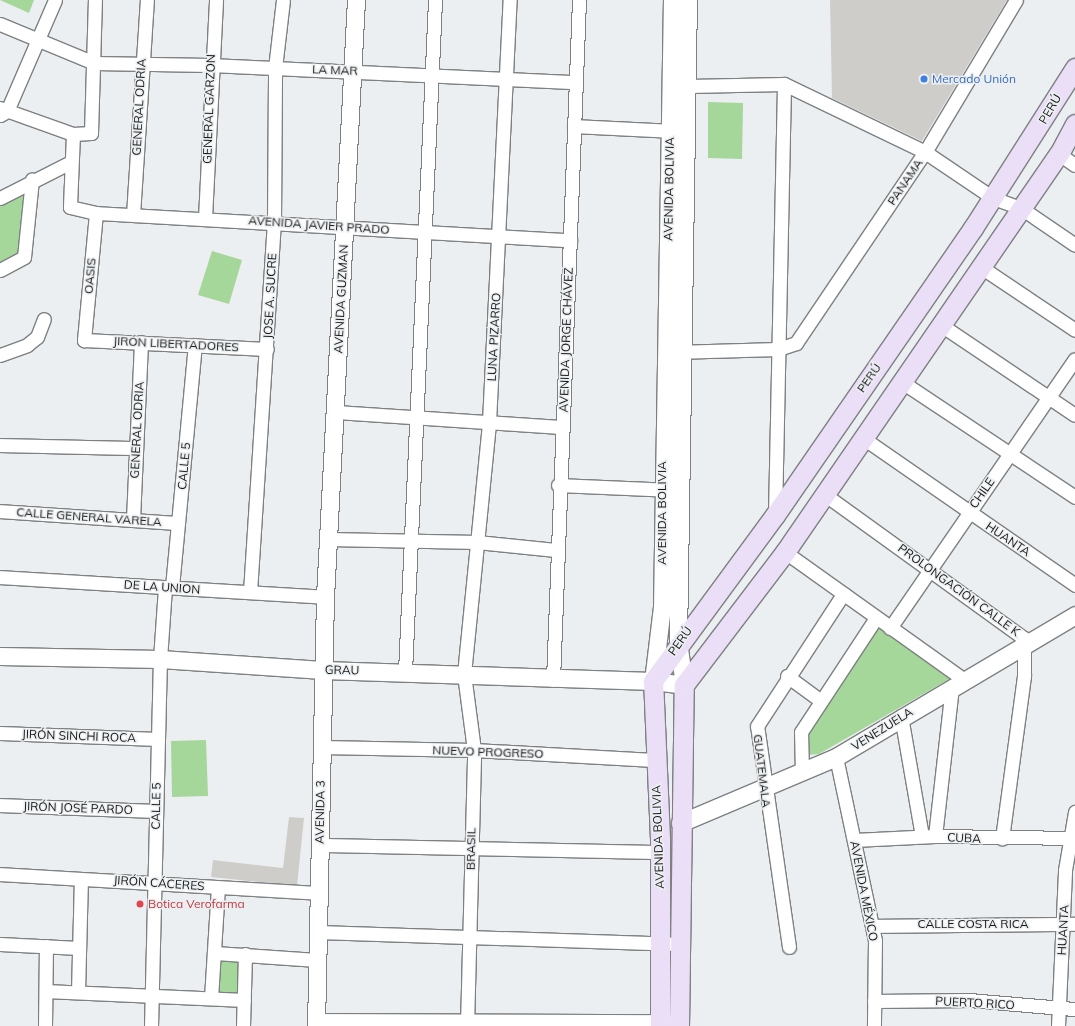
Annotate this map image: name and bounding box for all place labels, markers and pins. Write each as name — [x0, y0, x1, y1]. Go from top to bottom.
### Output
place label: Mercado Unión — [932, 72, 1016, 86]
marker: Mercado Unión — [919, 74, 929, 84]
place label: Botica Verofarma — [148, 897, 245, 911]
marker: Botica Verofarma — [135, 899, 145, 909]

